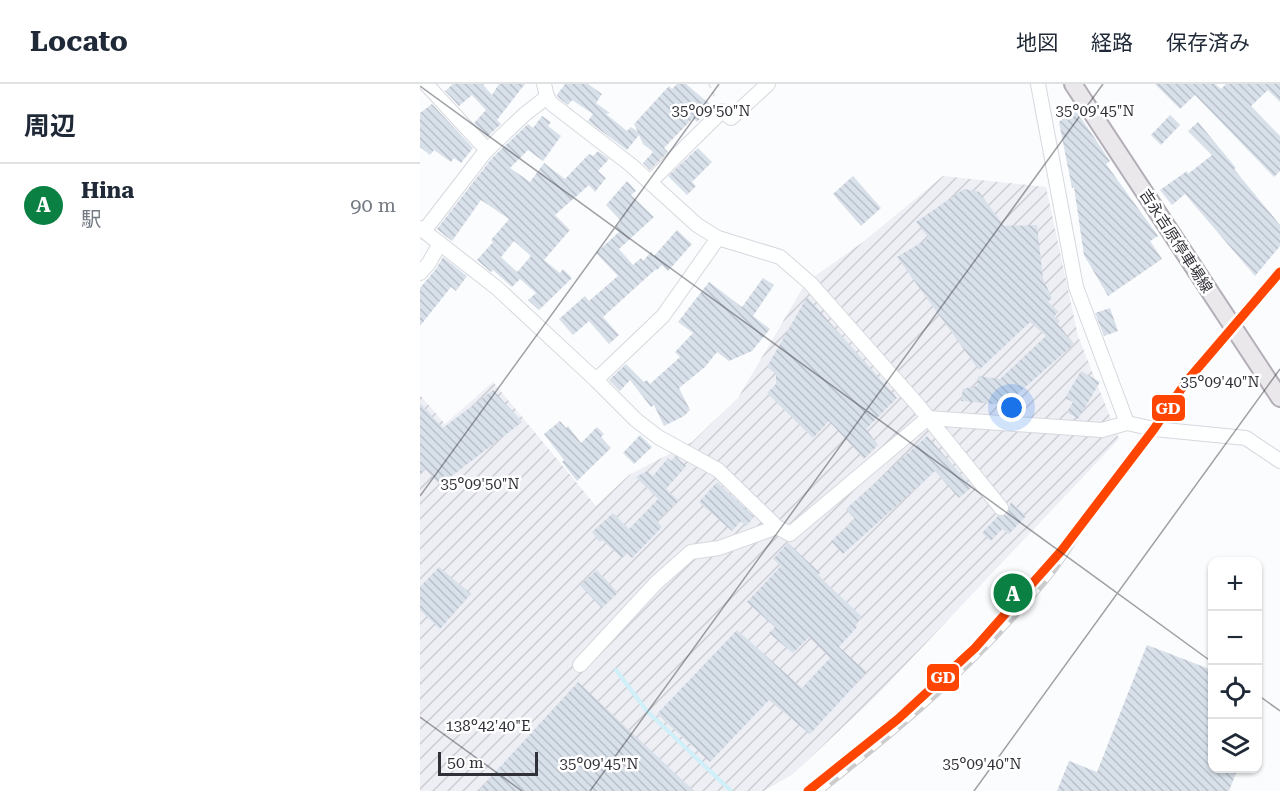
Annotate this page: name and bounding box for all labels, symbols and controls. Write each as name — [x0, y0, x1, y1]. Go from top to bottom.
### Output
text: Locato — [30, 25, 128, 58]
text: 地図 — [1016, 31, 1058, 55]
text: 経路 — [1091, 31, 1133, 55]
text: 保存済み — [1166, 31, 1250, 55]
text: 35°09'50"N — [671, 102, 751, 120]
text: 35°09'45"N — [1055, 102, 1135, 120]
text: 周辺 — [24, 111, 76, 141]
text: Hina — [81, 178, 134, 203]
street label: 吉永吉原停車場線 — [1136, 186, 1216, 296]
text: A — [36, 193, 51, 217]
text: 90 m — [350, 193, 396, 217]
text: 駅 — [81, 207, 101, 231]
text: 35°09'40"N — [1180, 373, 1260, 391]
your location — [997, 393, 1026, 422]
line badge: GD — [1151, 394, 1186, 422]
text: GD — [1155, 399, 1181, 418]
text: 35°09'50"N — [440, 475, 520, 493]
map controls — [1208, 557, 1262, 773]
button: + — [1208, 557, 1262, 611]
pin: A — [994, 570, 1032, 616]
button: − — [1208, 611, 1262, 665]
line badge: GD — [926, 663, 960, 692]
button: locate — [1208, 665, 1262, 719]
text: GD — [930, 668, 956, 687]
text: 138°42'40"E — [445, 717, 531, 735]
button: layers — [1208, 719, 1262, 773]
scale bar — [438, 749, 538, 776]
text: 50 m — [447, 753, 484, 772]
text: 35°09'45"N — [559, 755, 639, 773]
text: 35°09'40"N — [942, 755, 1022, 773]

